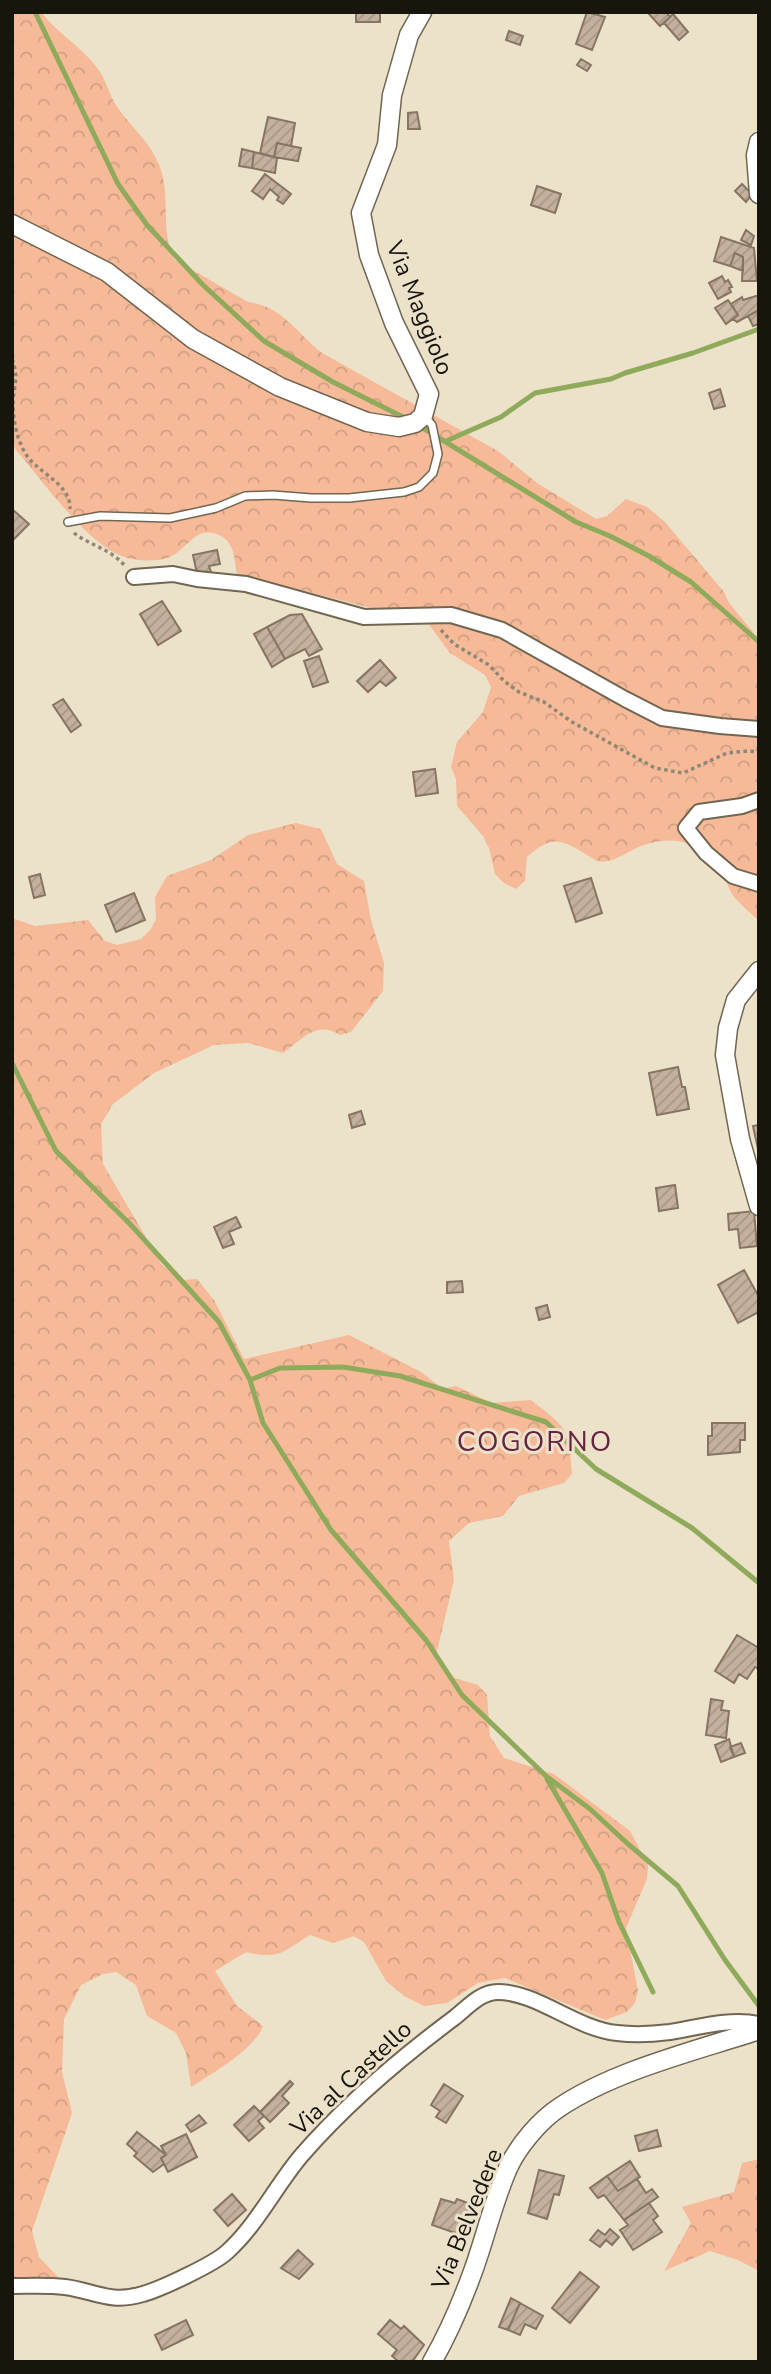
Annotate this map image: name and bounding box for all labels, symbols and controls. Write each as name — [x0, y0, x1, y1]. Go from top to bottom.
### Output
street label: Via Maggiolo — [378, 235, 461, 380]
district label: COGORNO — [457, 1423, 613, 1461]
street label: Via al Castello — [283, 2013, 419, 2143]
street label: Via Belvedere — [424, 2144, 510, 2295]

